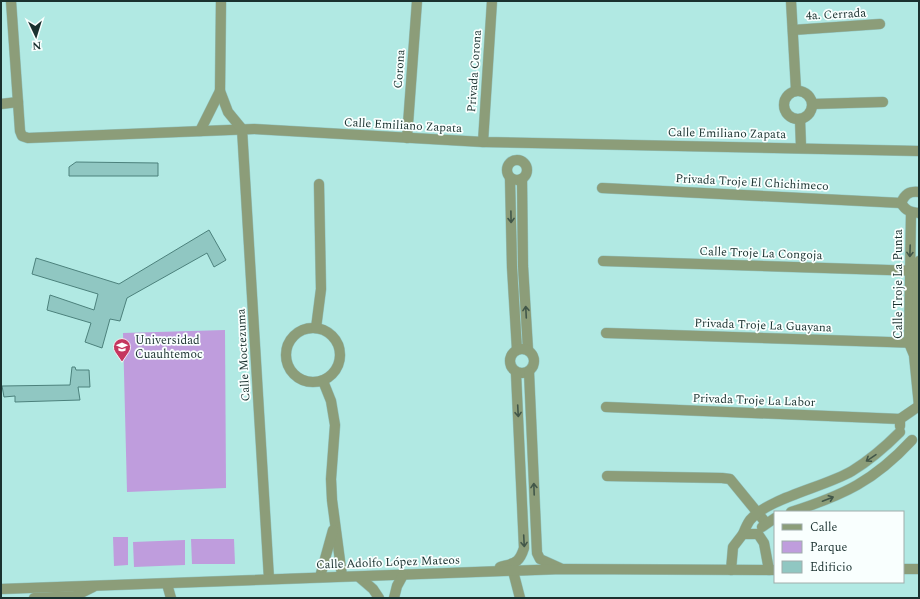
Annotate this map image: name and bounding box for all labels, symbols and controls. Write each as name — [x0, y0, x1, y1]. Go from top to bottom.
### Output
street label: 4a. Cerrada — [805, 3, 867, 26]
north arrow — [16, 16, 56, 56]
street label: Privada Corona — [462, 29, 487, 113]
text: N — [32, 37, 42, 54]
street label: Corona — [389, 49, 410, 89]
street label: Calle Emiliano Zapata — [343, 113, 463, 138]
street label: Calle Emiliano Zapata — [668, 123, 786, 144]
street label: Privada Troje El Chichimeco — [675, 169, 829, 196]
one-way arrow — [507, 210, 515, 223]
street label: Calle Troje La Punta — [889, 229, 908, 339]
street label: Calle Troje La Congoja — [699, 242, 823, 265]
one-way arrow — [906, 244, 914, 257]
one-way arrow — [522, 306, 529, 319]
street label: Calle Moctezuma — [232, 308, 255, 402]
street label: Privada Troje La Guayana — [694, 314, 832, 337]
place label: Universidad Cuauhtemoc — [135, 331, 203, 364]
school or university icon: Universidad Cuauhtemoc — [112, 337, 132, 362]
street label: Privada Troje La Labor — [692, 389, 816, 412]
one-way arrow — [515, 404, 522, 417]
one-way arrow — [866, 454, 877, 462]
one-way arrow — [530, 483, 538, 496]
one-way arrow — [822, 495, 834, 503]
legend — [774, 511, 904, 583]
text: Calle — [810, 518, 838, 537]
one-way arrow — [520, 534, 528, 547]
text: Parque — [810, 538, 847, 557]
street label: Calle Adolfo López Mateos — [316, 550, 460, 575]
text: Edificio — [810, 558, 852, 577]

